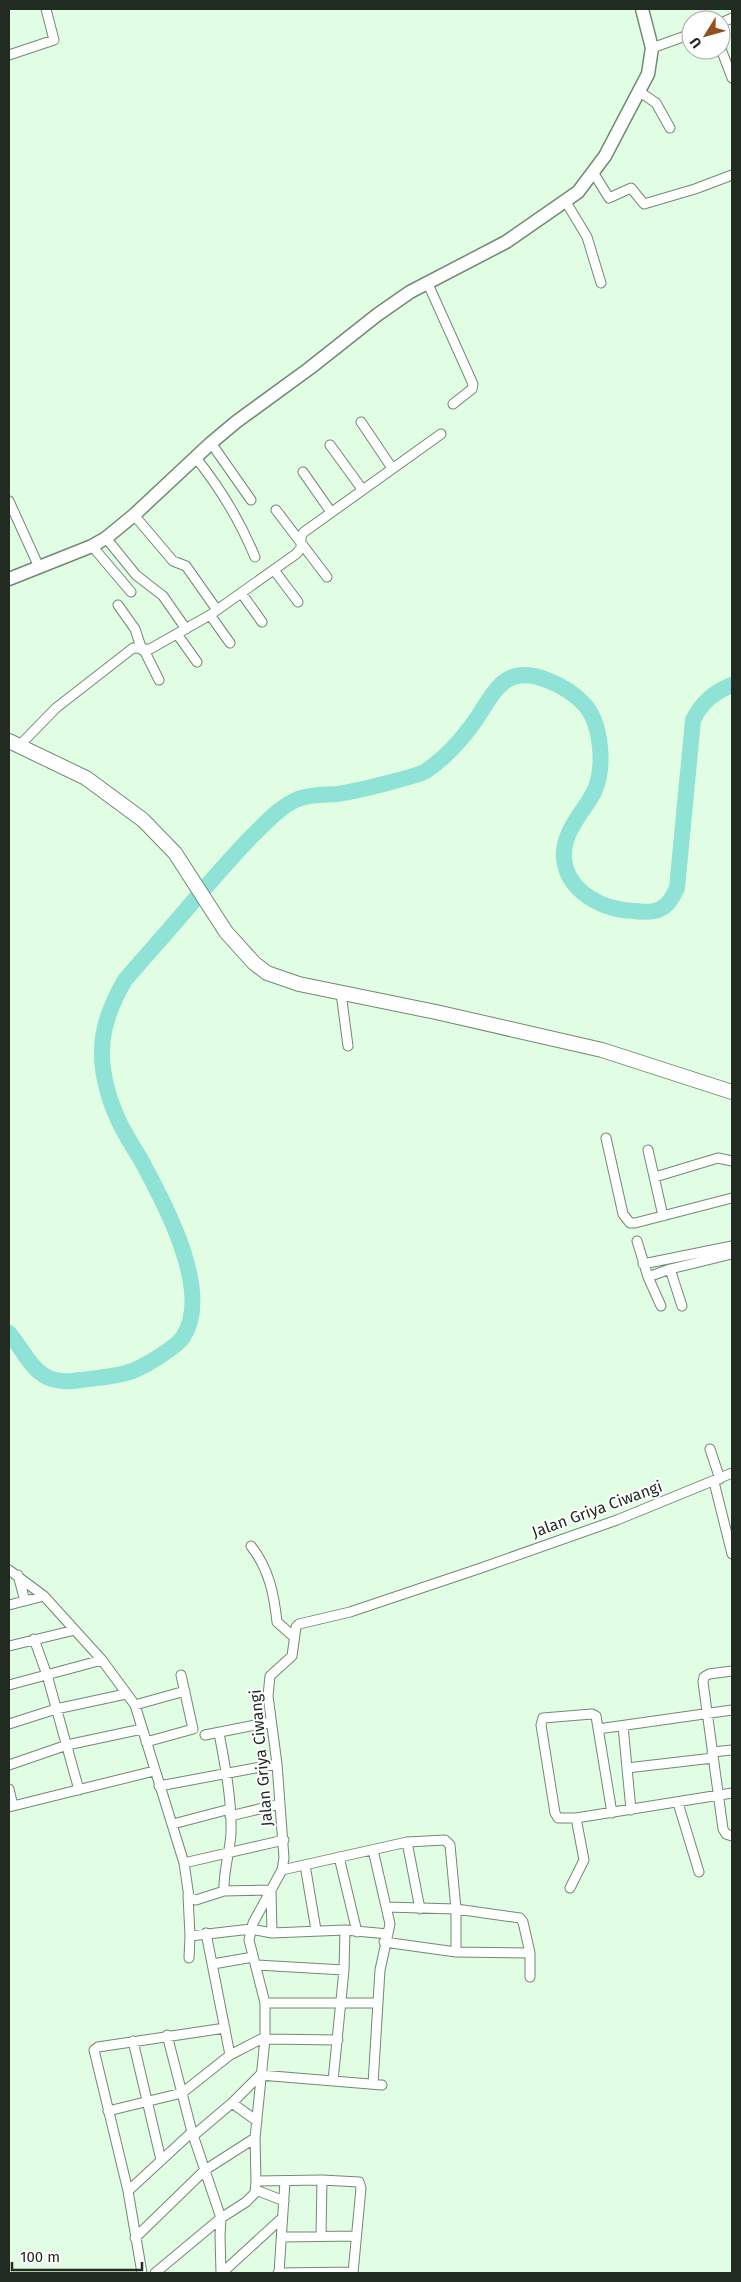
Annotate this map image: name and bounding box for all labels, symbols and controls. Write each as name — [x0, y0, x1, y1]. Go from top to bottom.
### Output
north arrow — [681, 10, 731, 60]
text: U — [686, 34, 706, 51]
street label: Jalan Griya Ciwangi — [529, 1477, 665, 1541]
street label: Jalan Griya Ciwangi — [246, 1689, 276, 1827]
scale bar — [12, 2240, 142, 2272]
text: 100 m — [20, 2248, 60, 2266]

